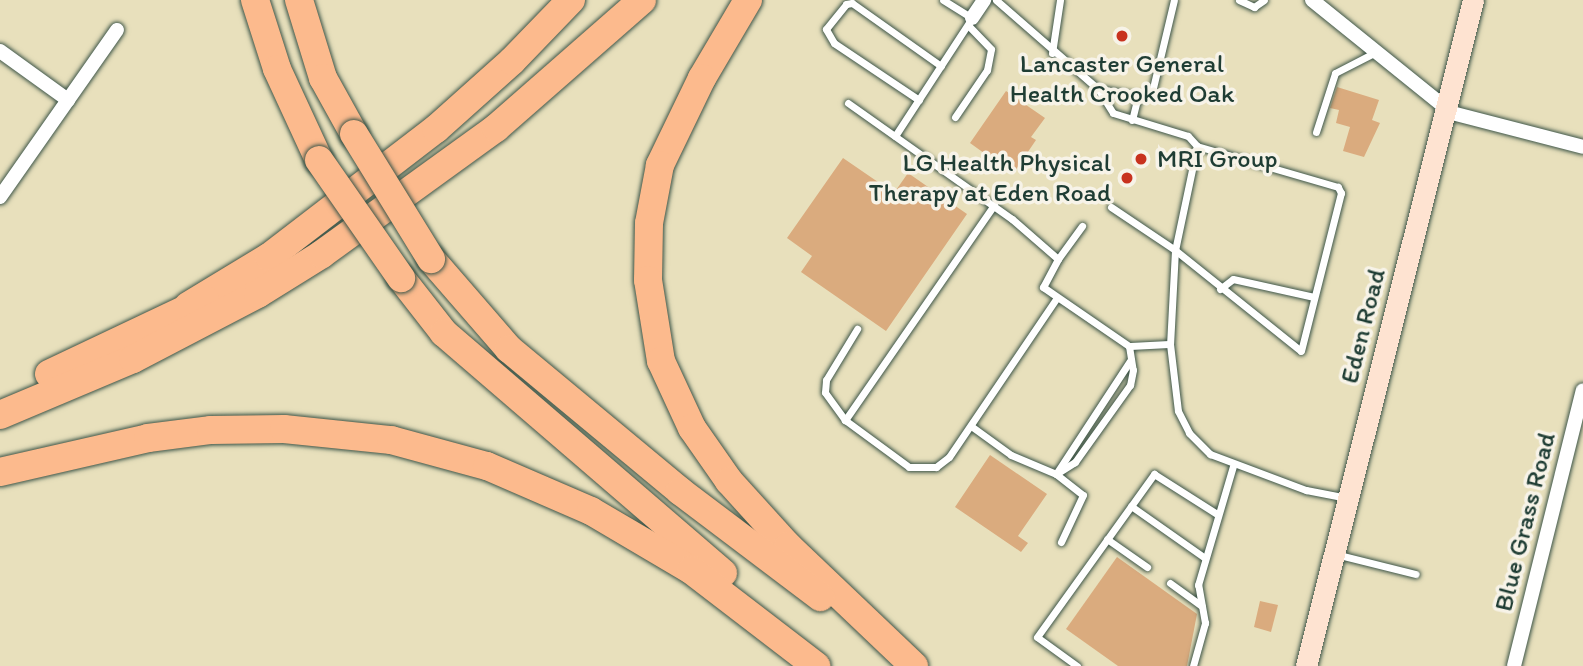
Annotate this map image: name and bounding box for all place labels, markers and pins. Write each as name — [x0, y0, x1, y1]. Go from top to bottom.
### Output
marker: Lancaster General Health Crooked Oak — [1112, 26, 1132, 46]
place label: Lancaster General Health Crooked Oak — [1010, 48, 1234, 110]
place label: MRI Group — [1157, 143, 1278, 175]
place label: LG Health Physical Therapy at Eden Road — [870, 147, 1111, 208]
marker: MRI Group — [1131, 149, 1151, 169]
marker: LG Health Physical Therapy at Eden Road — [1117, 168, 1137, 188]

